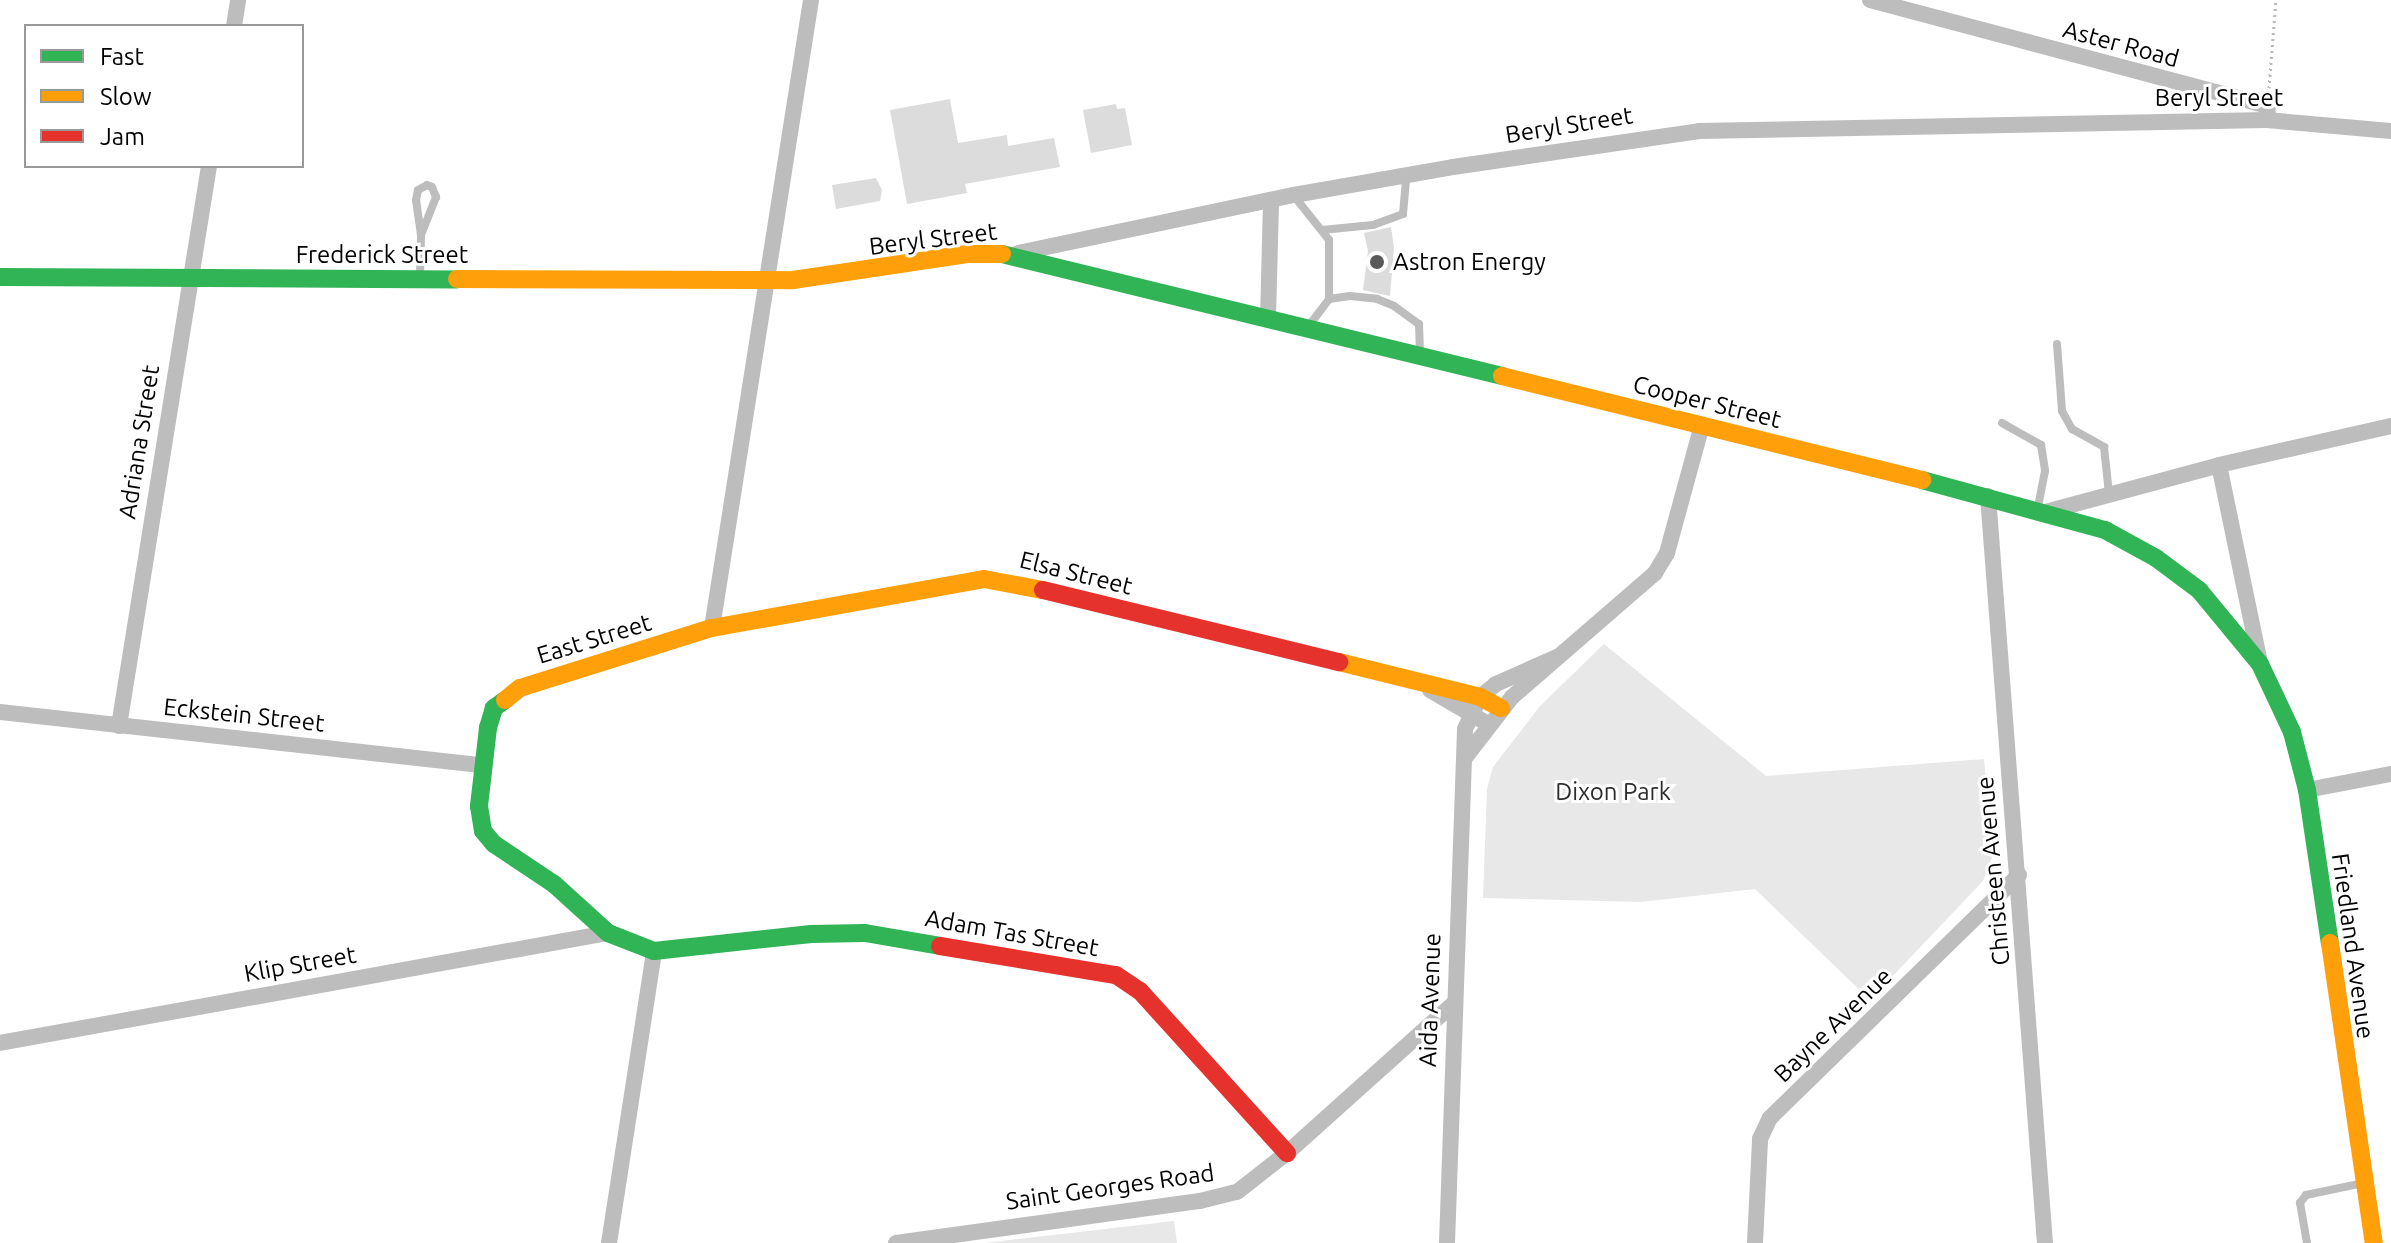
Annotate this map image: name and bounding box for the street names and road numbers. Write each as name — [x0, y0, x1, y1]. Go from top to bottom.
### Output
street label: Aster Road — [2060, 15, 2182, 73]
street label: Beryl Street — [2155, 84, 2283, 112]
street label: Beryl Street — [1503, 101, 1635, 149]
street label: Beryl Street — [867, 217, 999, 261]
street label: Frederick Street — [296, 241, 468, 269]
street label: Adriana Street — [113, 363, 165, 521]
street label: Cooper Street — [1630, 370, 1784, 434]
street label: Elsa Street — [1017, 545, 1135, 601]
street label: East Street — [533, 608, 655, 670]
street label: Eckstein Street — [162, 692, 326, 738]
street label: Christeen Avenue — [1970, 775, 2016, 967]
street label: Friedland Avenue — [2326, 851, 2380, 1041]
street label: Adam Tas Street — [923, 904, 1101, 962]
street label: Aida Avenue — [1413, 932, 1447, 1068]
street label: Klip Street — [242, 940, 358, 988]
street label: Bayne Avenue — [1768, 962, 1898, 1088]
street label: Saint Georges Road — [1004, 1158, 1216, 1216]

